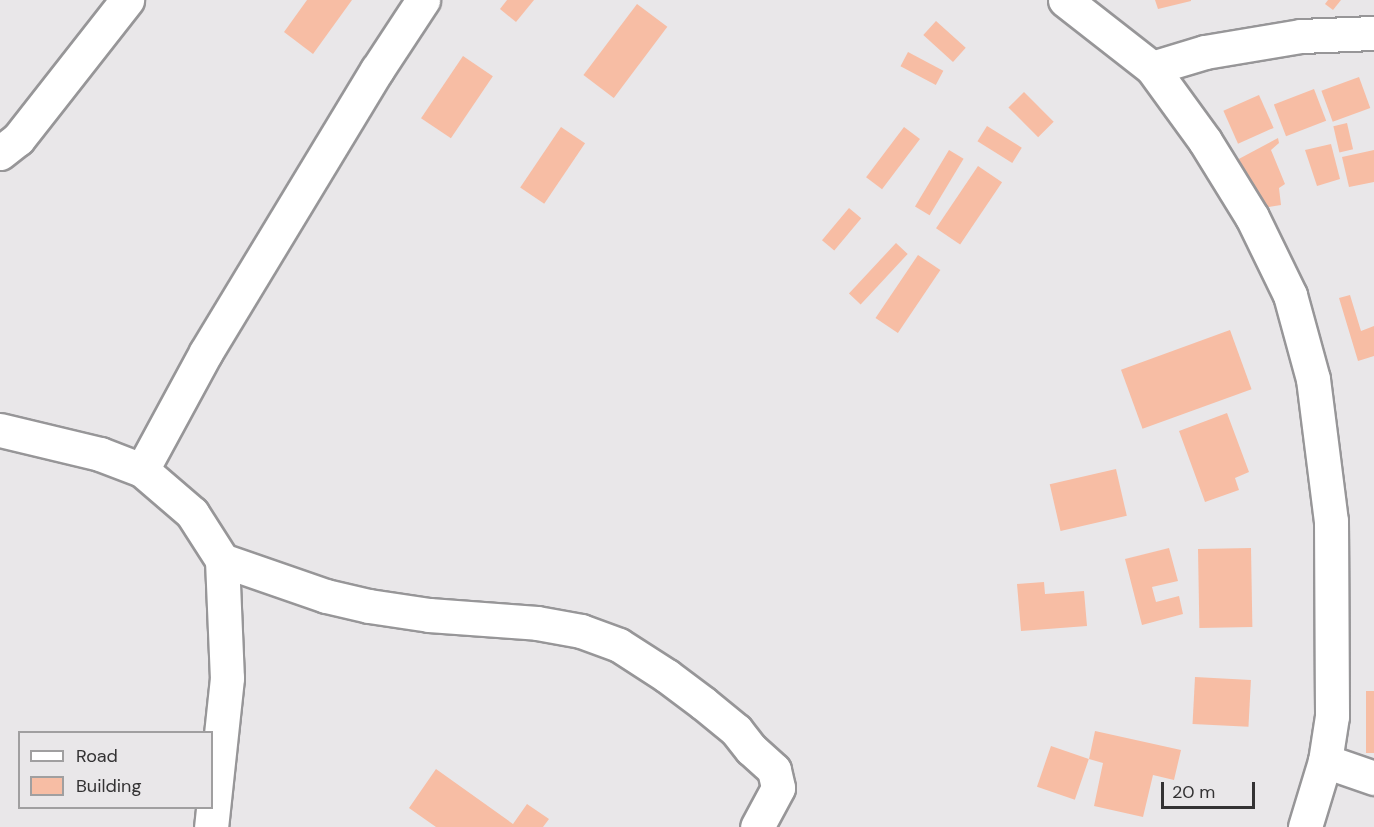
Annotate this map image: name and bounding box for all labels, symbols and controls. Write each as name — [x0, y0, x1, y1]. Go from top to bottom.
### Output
legend — [18, 731, 213, 809]
text: Road — [76, 744, 118, 768]
scale bar — [1164, 770, 1258, 808]
text: Building — [76, 774, 141, 798]
text: 20 m — [1172, 780, 1215, 804]

